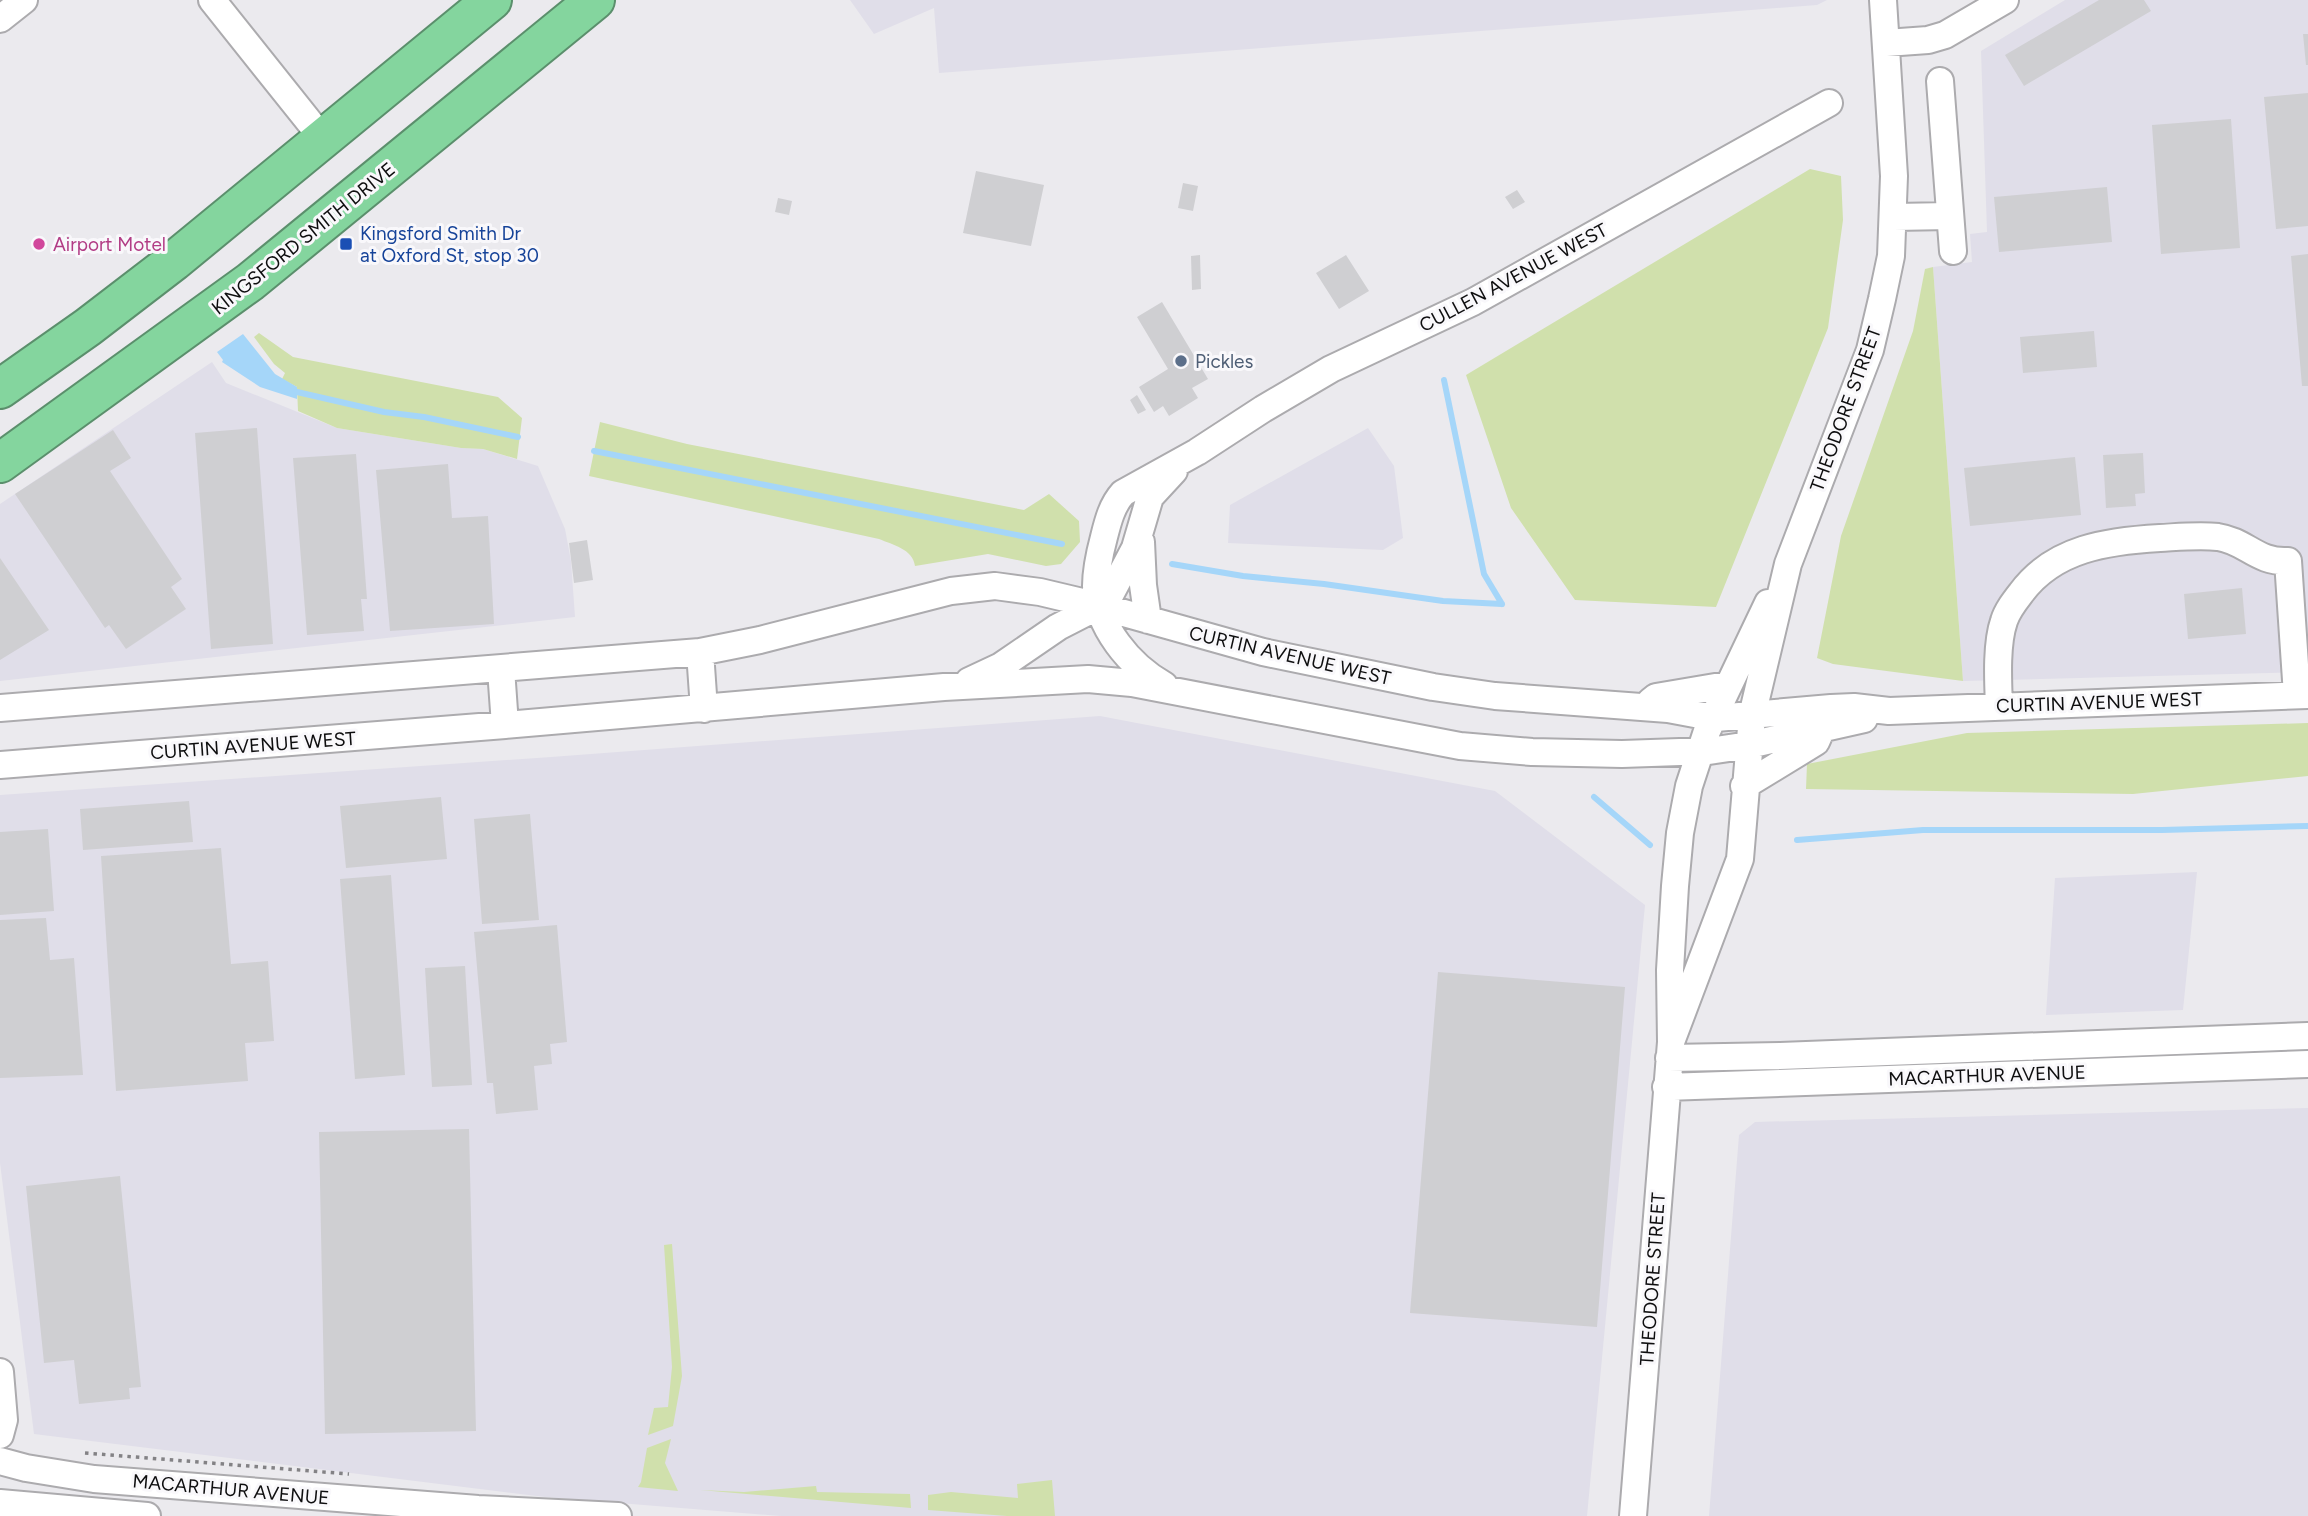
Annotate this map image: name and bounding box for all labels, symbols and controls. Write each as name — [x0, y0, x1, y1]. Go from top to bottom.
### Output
street label: KINGSFORD SMITH DRIVE — [207, 157, 400, 319]
street label: CULLEN AVENUE WEST — [1415, 218, 1612, 337]
place label: Kingsford Smith Dr at Oxford St, stop 30 — [360, 222, 539, 267]
place label: Airport Motel — [53, 233, 166, 256]
marker: Airport Motel — [31, 236, 47, 252]
marker: Kingsford Smith Dr at Oxford St, stop 30 — [338, 236, 354, 252]
street label: THEODORE STREET — [1805, 323, 1886, 495]
place label: Pickles — [1195, 350, 1253, 373]
marker: Pickles — [1173, 353, 1189, 369]
street label: CURTIN AVENUE WEST — [1187, 621, 1393, 690]
street label: CURTIN AVENUE WEST — [1996, 687, 2203, 718]
street label: CURTIN AVENUE WEST — [149, 727, 357, 764]
street label: MACARTHUR AVENUE — [1888, 1061, 2086, 1090]
street label: THEODORE STREET — [1635, 1191, 1670, 1366]
street label: MACARTHUR AVENUE — [132, 1469, 330, 1510]

